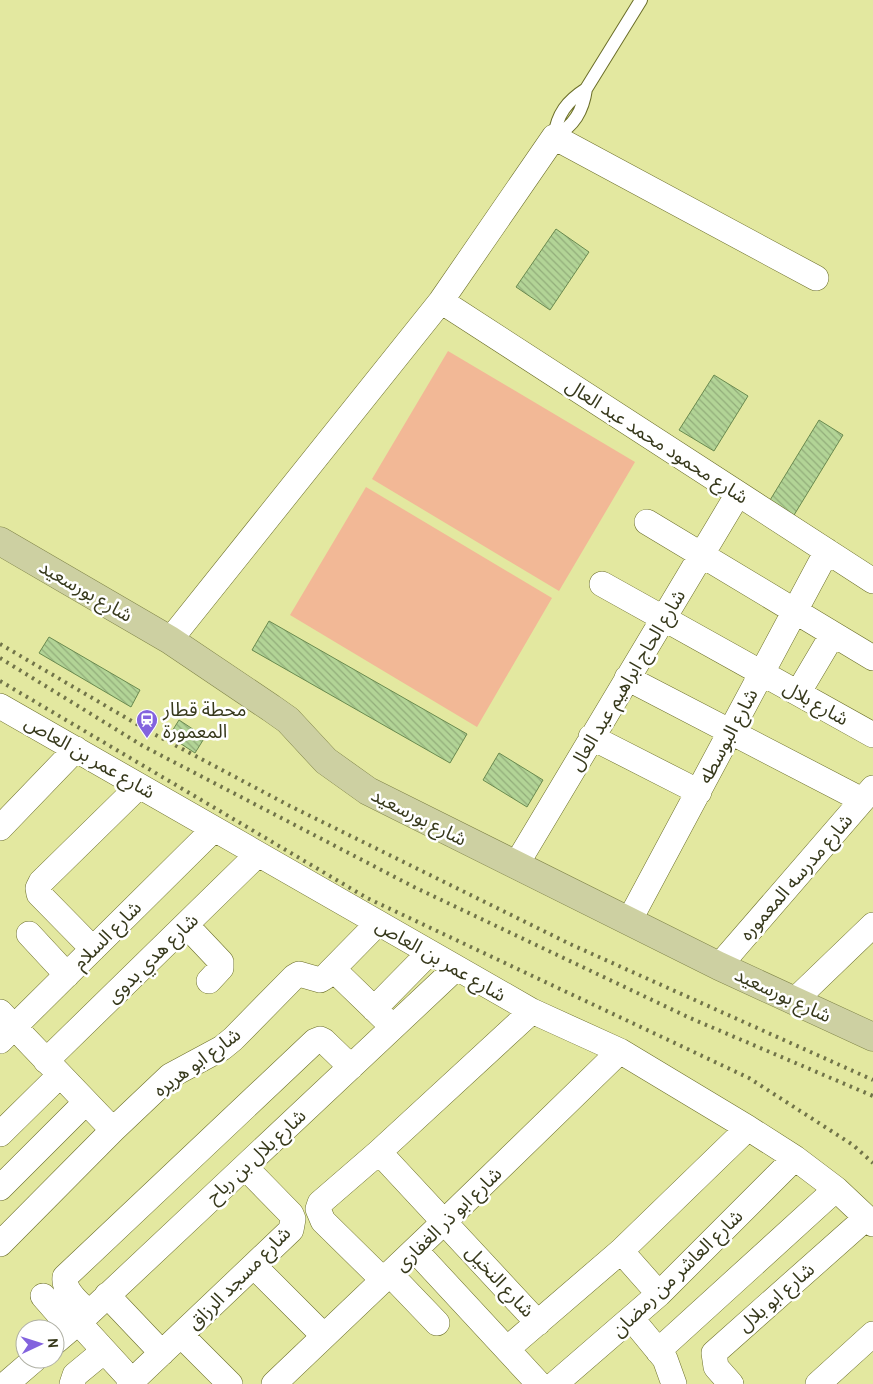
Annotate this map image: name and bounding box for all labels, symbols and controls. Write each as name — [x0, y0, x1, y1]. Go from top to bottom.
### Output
street label: شارع محمود محمد عبد العال — [560, 373, 752, 510]
street label: شارع بورسعيد — [34, 555, 137, 629]
street label: شارع الحاج ابراهيم عبد العال — [564, 585, 693, 776]
street label: شارع بلال — [778, 676, 853, 732]
street label: شارع البوسطه — [693, 685, 764, 788]
place label: محطة قطار المعمورة — [162, 698, 247, 743]
station icon: محطة قطار المعمورة — [135, 708, 159, 739]
street label: شارع عمر بن العاص — [20, 710, 159, 805]
street label: شارع بورسعيد — [367, 783, 470, 853]
street label: شارع مدرسه المعموره — [735, 809, 859, 946]
street label: شارع السلام — [68, 896, 148, 976]
street label: شارع هدي بدوى — [101, 908, 205, 1010]
street label: شارع عمر بن العاص — [371, 913, 510, 1008]
street label: شارع بورسعيد — [730, 963, 835, 1029]
street label: شارع ابو هريره — [149, 1023, 246, 1103]
street label: شارع بلال بن رباح — [201, 1104, 312, 1209]
street label: شارع ابو ذر الغفارى — [390, 1162, 508, 1277]
street label: شارع العاشر من رمضان — [607, 1204, 749, 1343]
street label: شارع مسجد الرزاق — [183, 1222, 297, 1336]
street label: شارع النخيل — [459, 1240, 539, 1323]
street label: شارع ابو بلال — [733, 1258, 820, 1338]
north arrow — [15, 1319, 65, 1369]
text: N — [44, 1338, 62, 1349]

